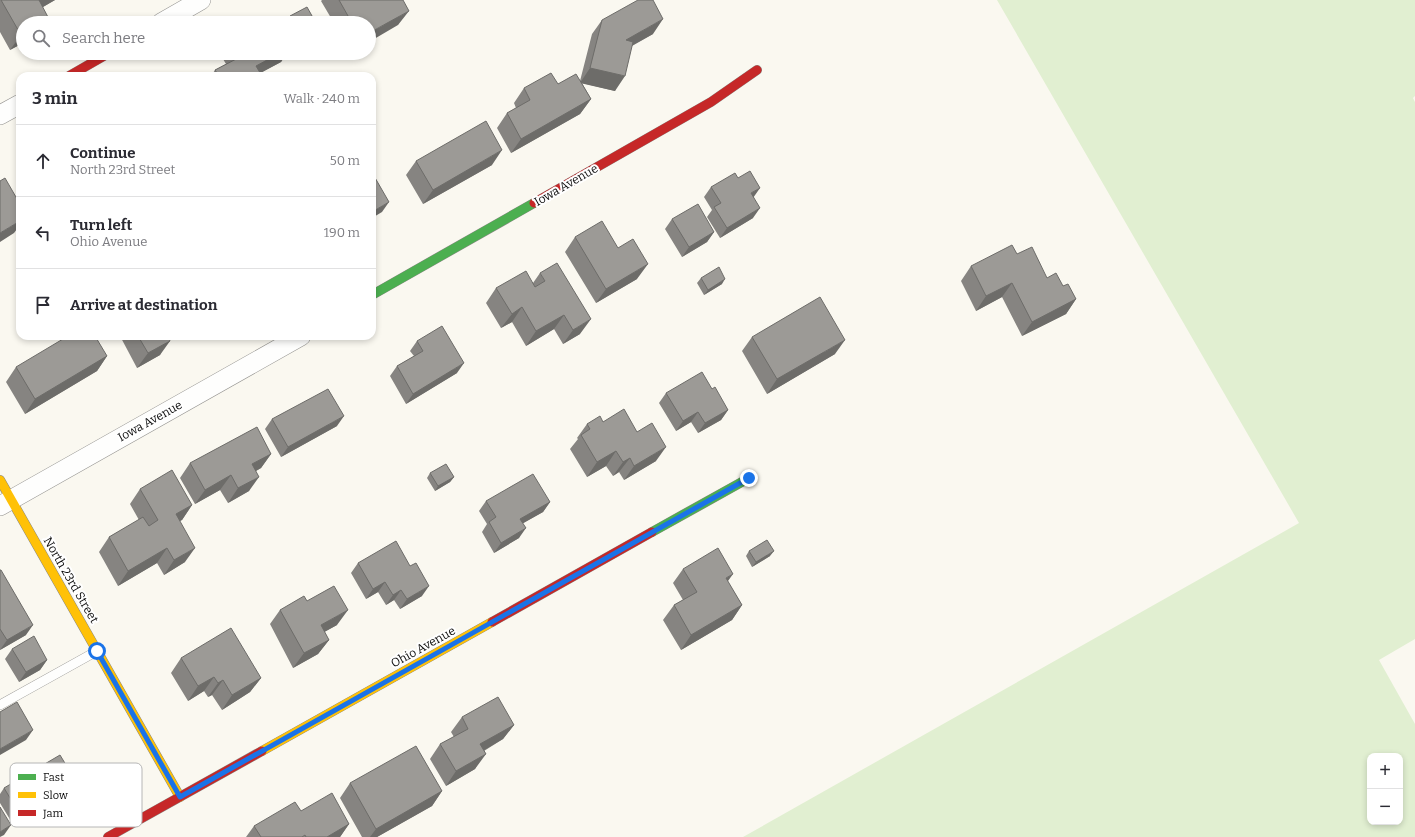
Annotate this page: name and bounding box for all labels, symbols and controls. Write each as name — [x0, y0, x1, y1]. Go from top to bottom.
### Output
search box — [16, 16, 376, 60]
icon: search — [30, 27, 52, 49]
text: Search here — [62, 29, 145, 47]
text: 3 min — [32, 88, 77, 109]
text: Walk · 240 m — [284, 91, 360, 106]
text: Continue — [70, 144, 136, 162]
icon: ahead — [32, 150, 54, 172]
text: 50 m — [330, 153, 360, 168]
street label: Iowa Avenue — [532, 161, 600, 209]
text: North 23rd Street — [70, 162, 175, 177]
text: Turn left — [70, 216, 132, 234]
icon: left — [32, 222, 54, 244]
text: 190 m — [324, 225, 360, 240]
text: Ohio Avenue — [70, 234, 147, 249]
icon: arrive — [32, 294, 54, 316]
text: Arrive at destination — [70, 296, 217, 314]
street label: Iowa Avenue — [115, 398, 185, 444]
route end — [740, 469, 758, 487]
street label: North 23rd Street — [41, 534, 102, 626]
street label: Ohio Avenue — [388, 624, 458, 670]
route start — [88, 642, 106, 660]
map controls — [1367, 753, 1403, 825]
button: + — [1367, 753, 1403, 789]
legend — [10, 763, 142, 827]
text: Fast — [43, 771, 64, 784]
text: Slow — [43, 789, 68, 802]
button: − — [1367, 789, 1403, 825]
text: Jam — [42, 807, 63, 820]

